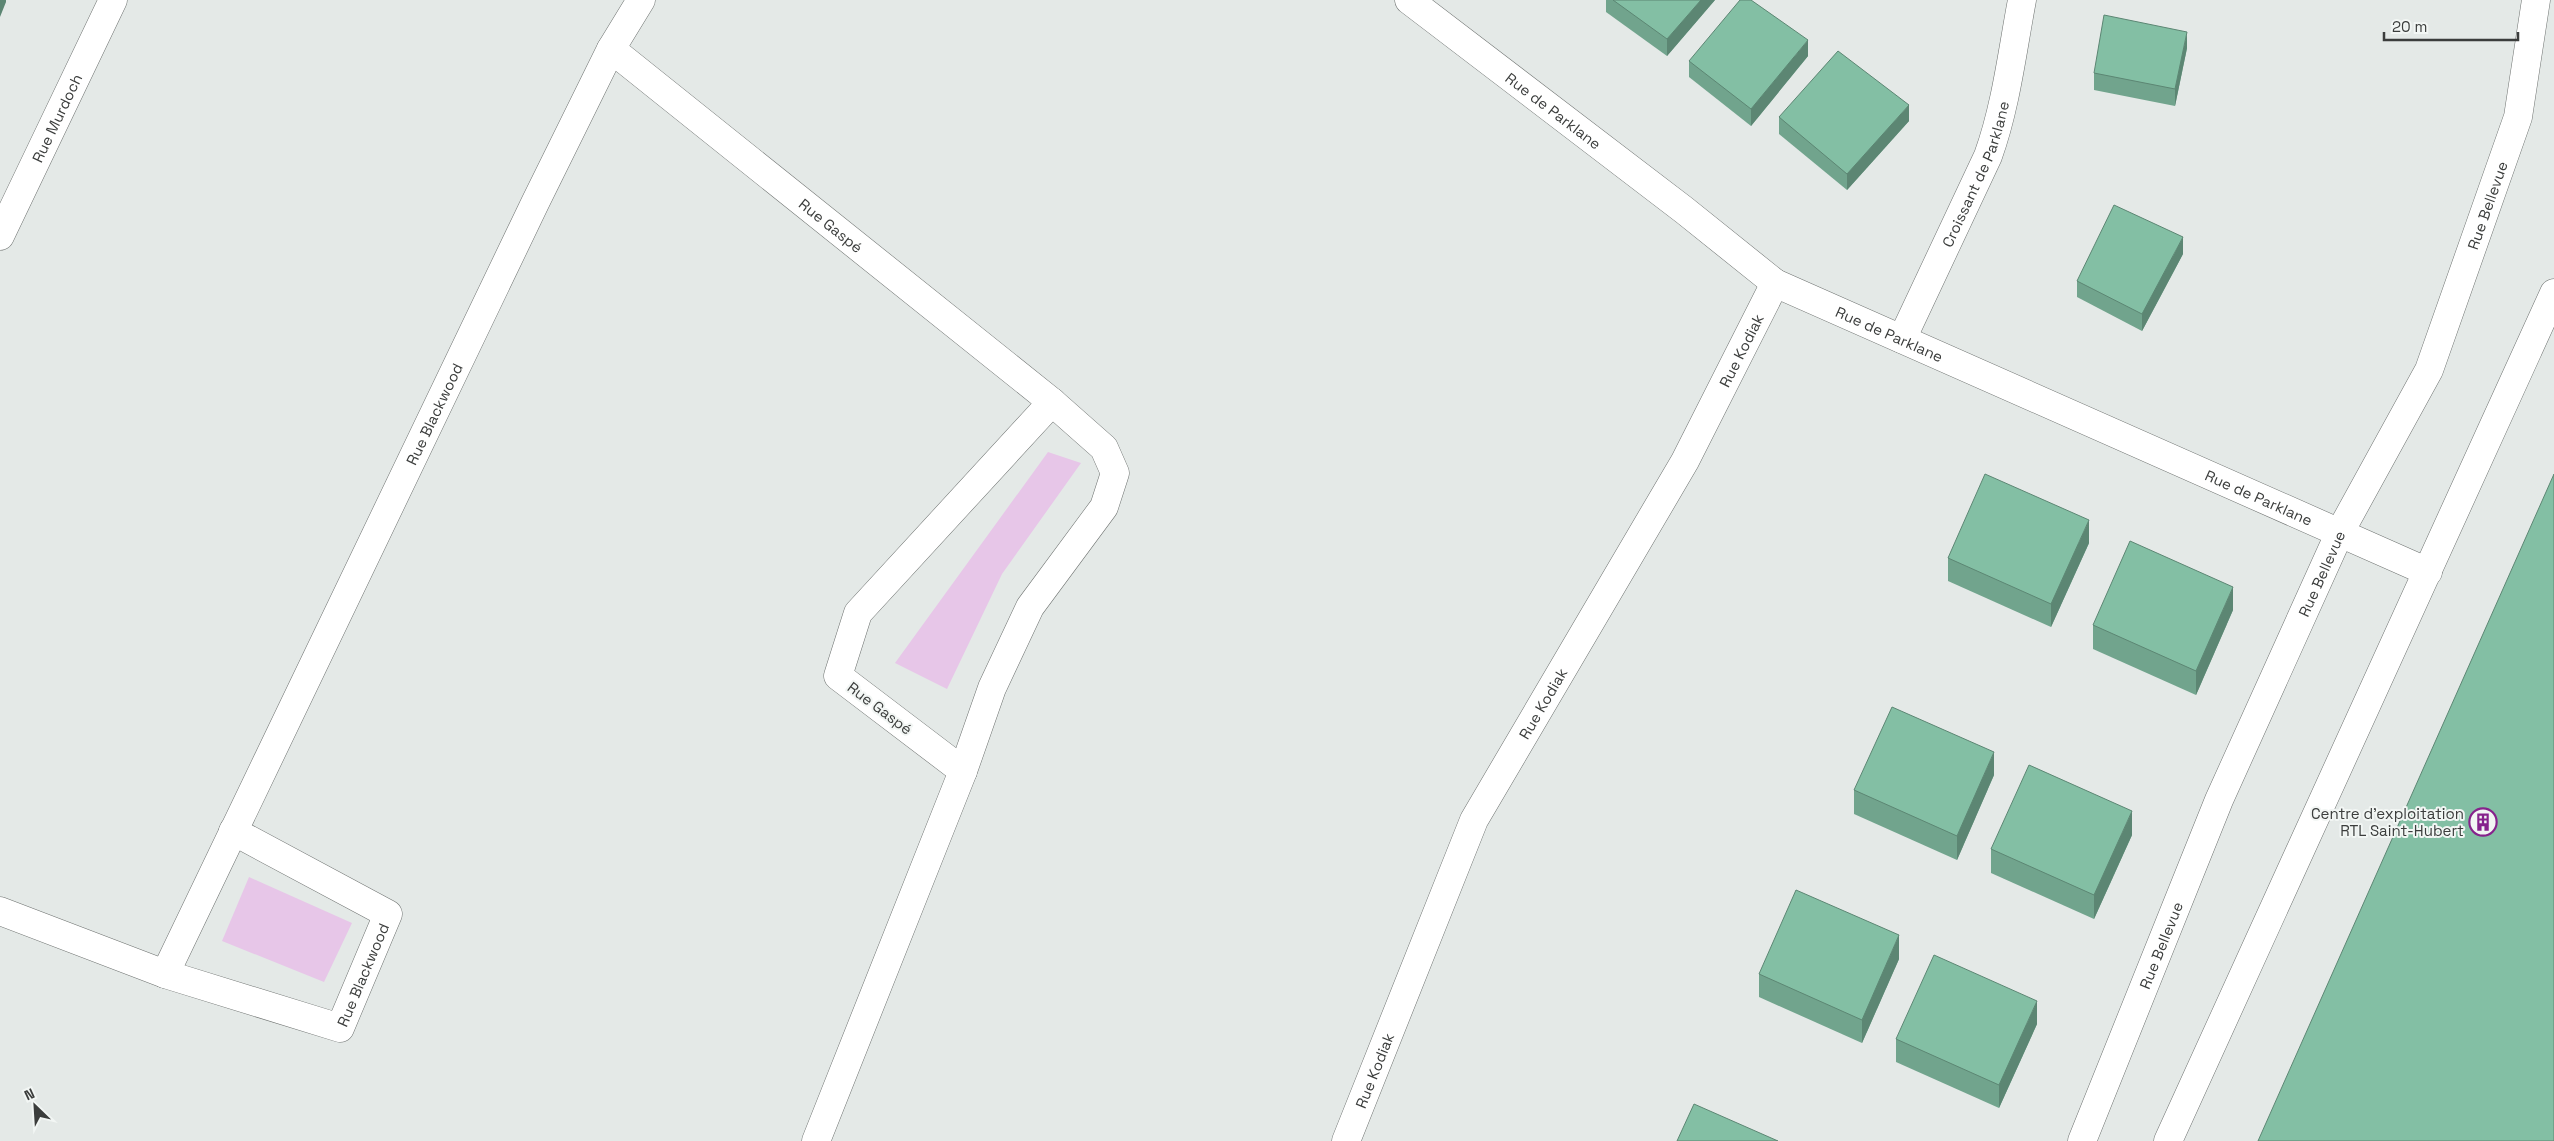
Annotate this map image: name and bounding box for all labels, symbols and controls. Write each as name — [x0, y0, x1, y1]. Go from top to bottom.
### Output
scale bar — [2384, 10, 2518, 42]
text: 20 m — [2392, 17, 2427, 36]
street label: Rue de Parklane — [1502, 68, 1605, 153]
street label: Rue Murdoch — [27, 70, 86, 165]
street label: Croissant de Parklane — [1937, 99, 2013, 250]
street label: Rue Bellevue — [2463, 158, 2511, 252]
street label: Rue Gaspé — [795, 194, 867, 257]
street label: Rue de Parklane — [1833, 302, 1946, 366]
street label: Rue Kodiak — [1715, 311, 1767, 390]
street label: Rue Blackwood — [401, 360, 466, 468]
street label: Rue de Parklane — [2202, 465, 2316, 529]
street label: Rue Bellevue — [2294, 527, 2349, 619]
street label: Rue Kodiak — [1514, 664, 1571, 742]
street label: Rue Gaspé — [844, 677, 916, 739]
place label: Centre d'exploitation RTL Saint-Hubert — [2311, 804, 2464, 840]
building icon: Centre d'exploitation RTL Saint-Hubert — [2468, 807, 2498, 837]
street label: Rue Bellevue — [2135, 899, 2187, 992]
street label: Rue Blackwood — [332, 920, 393, 1029]
street label: Rue Kodiak — [1351, 1030, 1398, 1111]
north arrow — [10, 1081, 60, 1131]
text: N — [21, 1084, 38, 1104]

